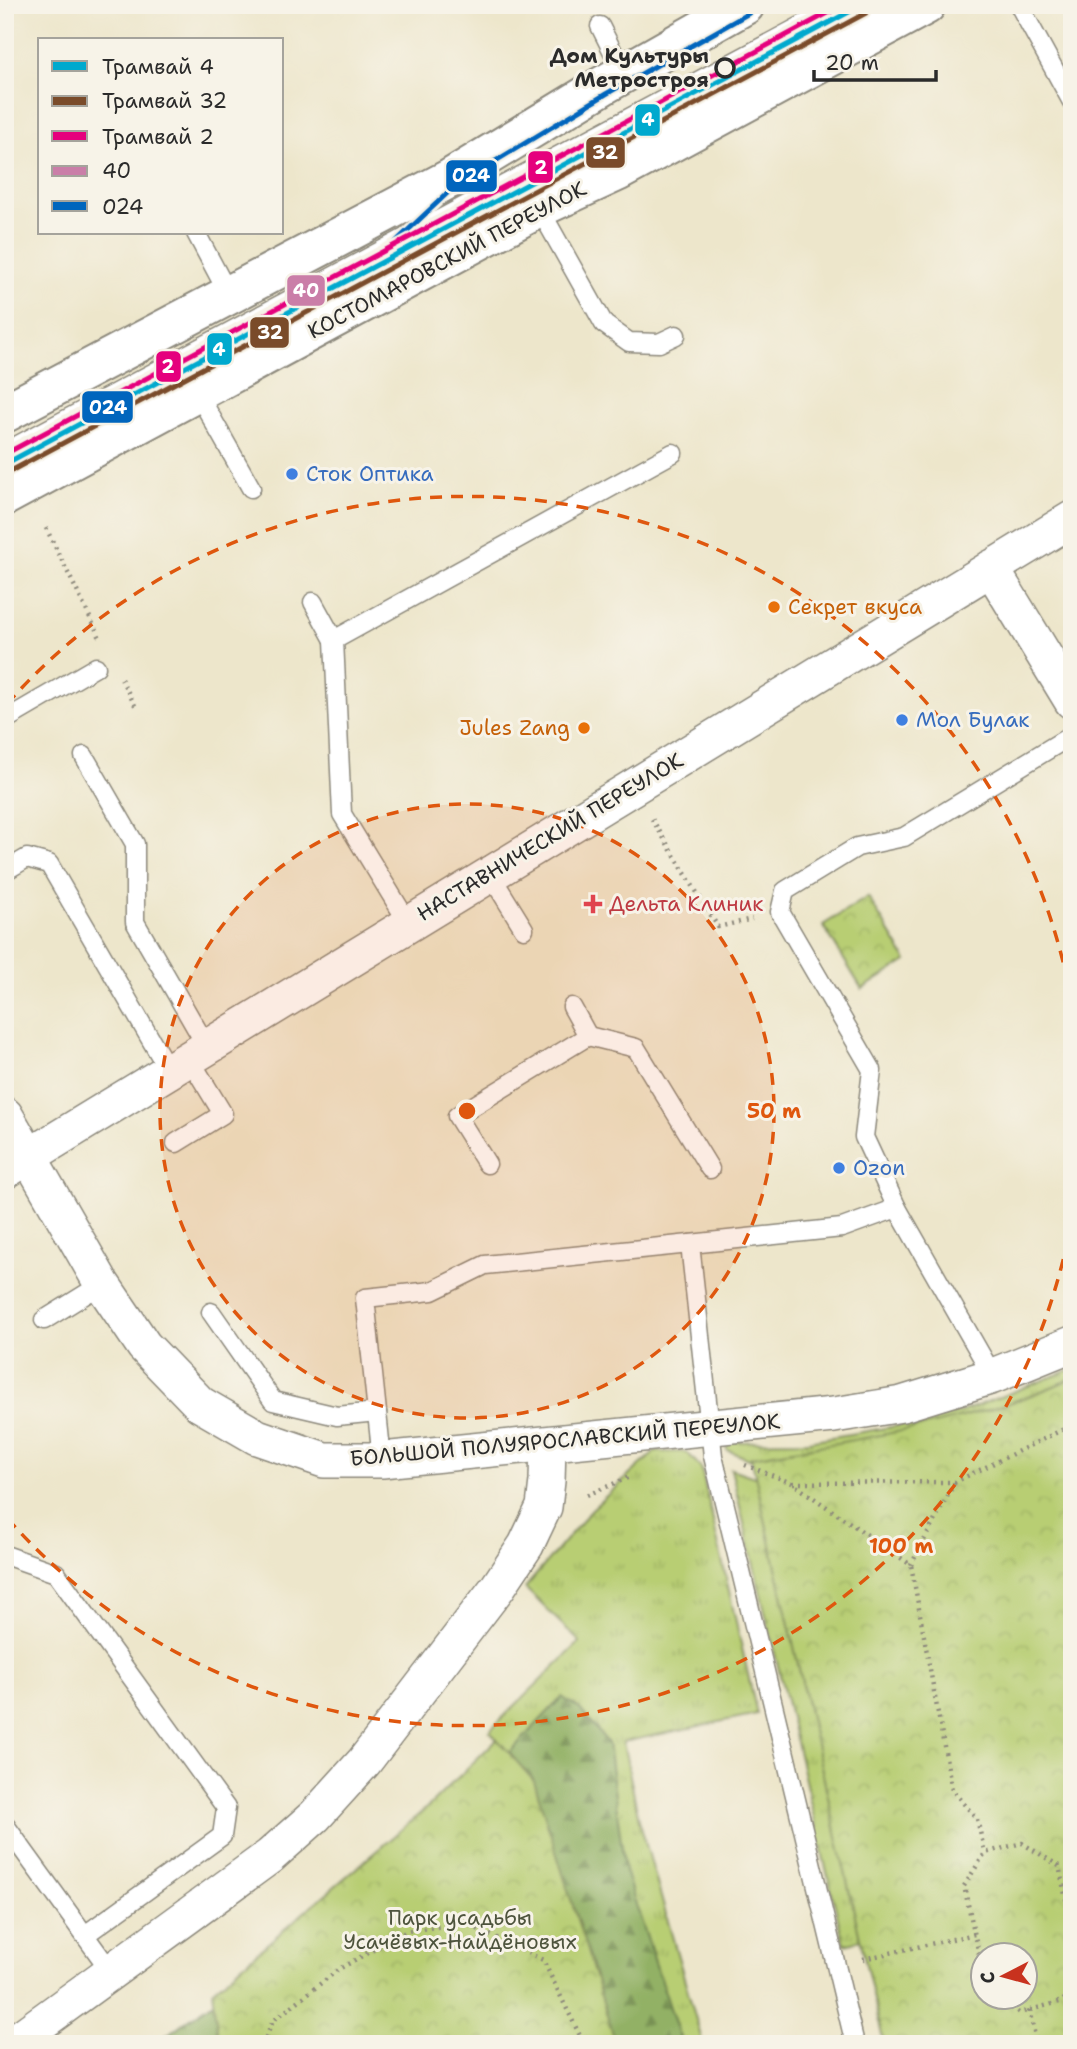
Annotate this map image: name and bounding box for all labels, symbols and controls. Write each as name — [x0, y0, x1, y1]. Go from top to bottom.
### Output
legend — [38, 38, 284, 234]
scale bar — [814, 38, 937, 82]
place label: Дом Культуры Метростроя — [550, 42, 709, 94]
text: 20 m — [825, 49, 879, 77]
text: Трамвай 4 — [102, 53, 214, 81]
marker: Дом Культуры Метростроя — [715, 58, 735, 78]
text: Трамвай 32 — [102, 87, 227, 115]
line badge: 4 — [634, 103, 661, 137]
text: 4 — [641, 107, 655, 132]
text: Трамвай 2 — [102, 123, 214, 151]
line badge: 32 — [585, 136, 626, 169]
text: 32 — [592, 140, 618, 165]
line badge: 2 — [527, 150, 554, 184]
text: 2 — [534, 155, 548, 180]
text: 40 — [102, 157, 131, 185]
line badge: 024 — [445, 159, 498, 193]
text: 024 — [452, 163, 491, 188]
street label: КОСТОМАРОВСКИЙ ПЕРЕУЛОК — [303, 174, 592, 346]
text: 024 — [102, 193, 143, 221]
line badge: 40 — [286, 274, 326, 307]
text: 40 — [293, 278, 319, 303]
line badge: 32 — [249, 316, 290, 349]
text: 32 — [257, 320, 283, 345]
line badge: 4 — [206, 332, 233, 366]
text: 4 — [212, 337, 226, 362]
line badge: 2 — [155, 350, 182, 383]
text: 2 — [161, 354, 175, 379]
line badge: 024 — [81, 390, 134, 424]
text: 024 — [89, 395, 128, 420]
place label: Сток Оптика — [306, 460, 434, 488]
marker: Сток Оптика — [284, 466, 300, 482]
place label: Секрет вкуса — [788, 593, 922, 621]
marker: Секрет вкуса — [766, 599, 782, 615]
place label: Мол Булак — [916, 706, 1029, 734]
marker: Мол Булак — [894, 712, 910, 728]
place label: Jules Zang — [459, 714, 570, 742]
marker: Jules Zang — [576, 720, 592, 736]
street label: НАСТАВНИЧЕСКИЙ ПЕРЕУЛОК — [412, 746, 689, 928]
place label: Дельта Клиник — [609, 890, 763, 918]
marker: Дельта Клиник — [583, 894, 603, 914]
text: 50 m — [747, 1097, 801, 1125]
centre of rings — [455, 1099, 479, 1123]
place label: Ozon — [853, 1154, 905, 1182]
marker: Ozon — [831, 1160, 847, 1176]
street label: БОЛЬШОЙ ПОЛУЯРОСЛАВСКИЙ ПЕРЕУЛОК — [349, 1407, 782, 1473]
text: 100 m — [869, 1532, 933, 1560]
park label: Парк усадьбы Усачёвых-Найдёновых — [343, 1904, 577, 1956]
north arrow — [968, 1940, 1038, 2010]
text: С — [975, 1971, 1001, 1985]

